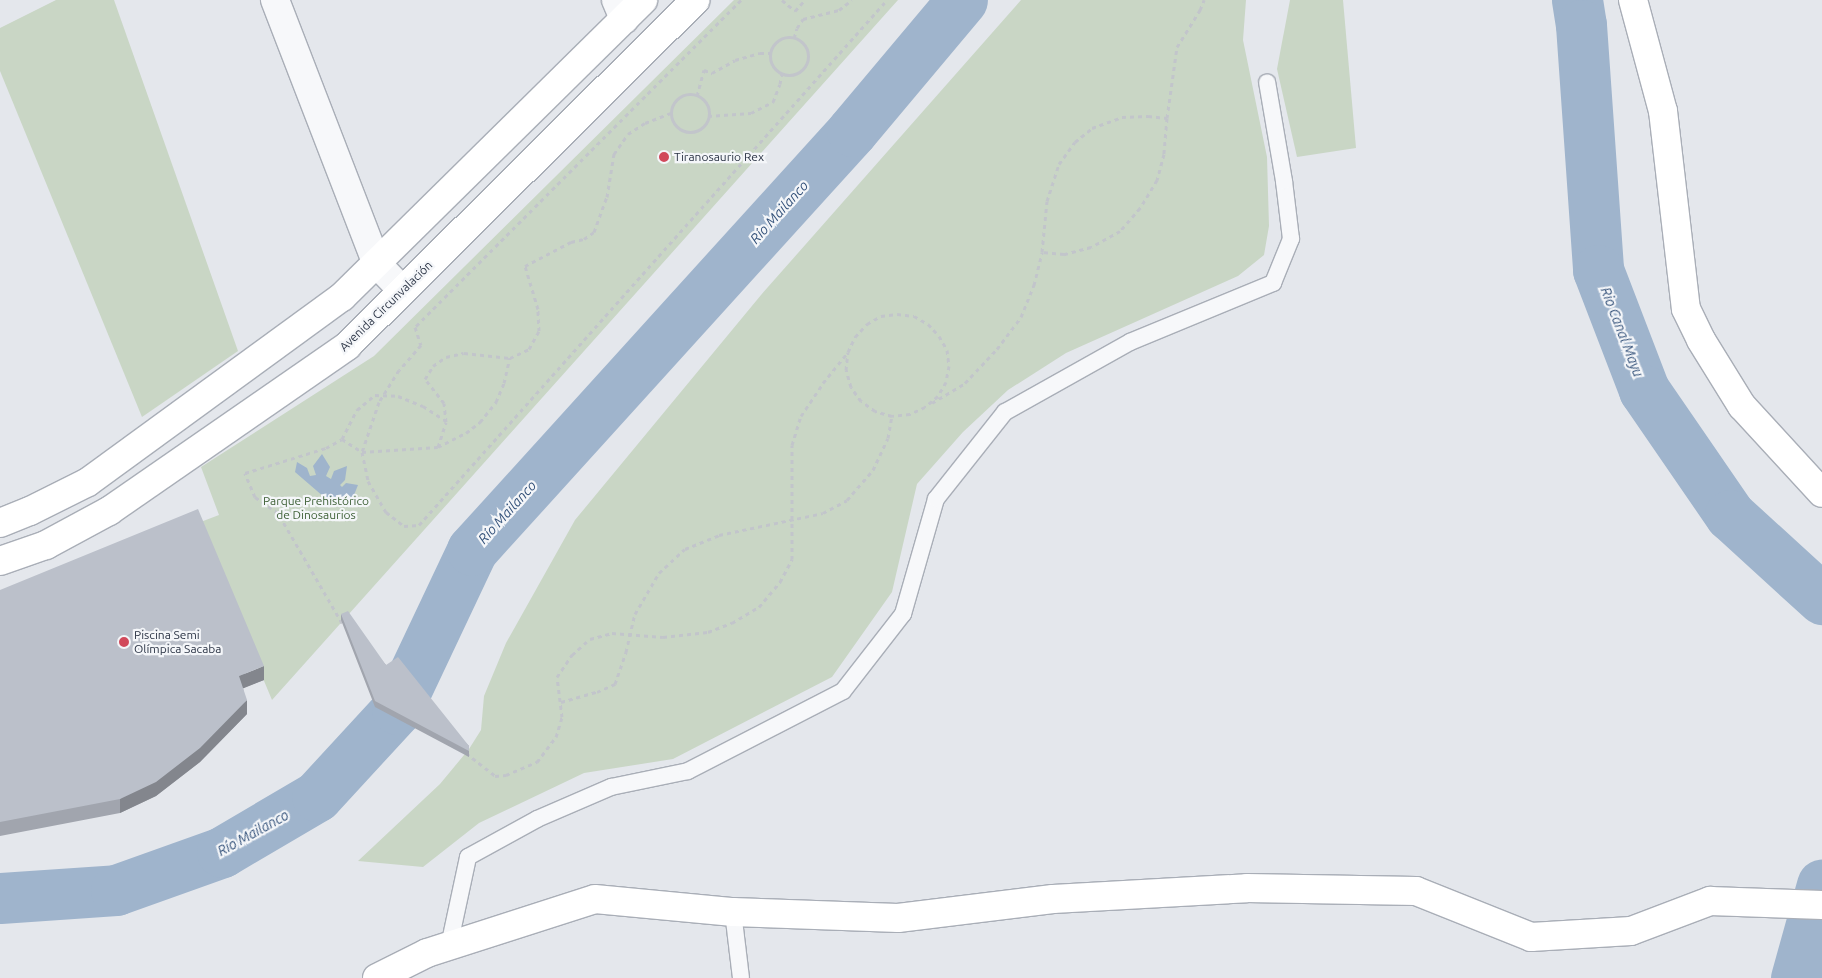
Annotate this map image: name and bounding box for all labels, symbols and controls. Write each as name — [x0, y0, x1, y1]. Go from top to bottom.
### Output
place label: Tiranosaurio Rex — [674, 150, 764, 164]
marker: Tiranosaurio Rex — [658, 151, 670, 163]
water label: Río Mailanco — [746, 177, 812, 247]
street label: Avenida Circunvalación — [337, 258, 435, 354]
water label: Rio Canal Mayu — [1597, 285, 1647, 379]
water label: Río Mailanco — [474, 477, 540, 547]
park label: Parque Prehistórico de Dinosaurios — [263, 494, 369, 522]
place label: Piscina Semi Olímpica Sacaba — [134, 628, 221, 656]
marker: Piscina Semi Olímpica Sacaba — [118, 636, 130, 648]
water label: Río Mailanco — [214, 807, 292, 859]

